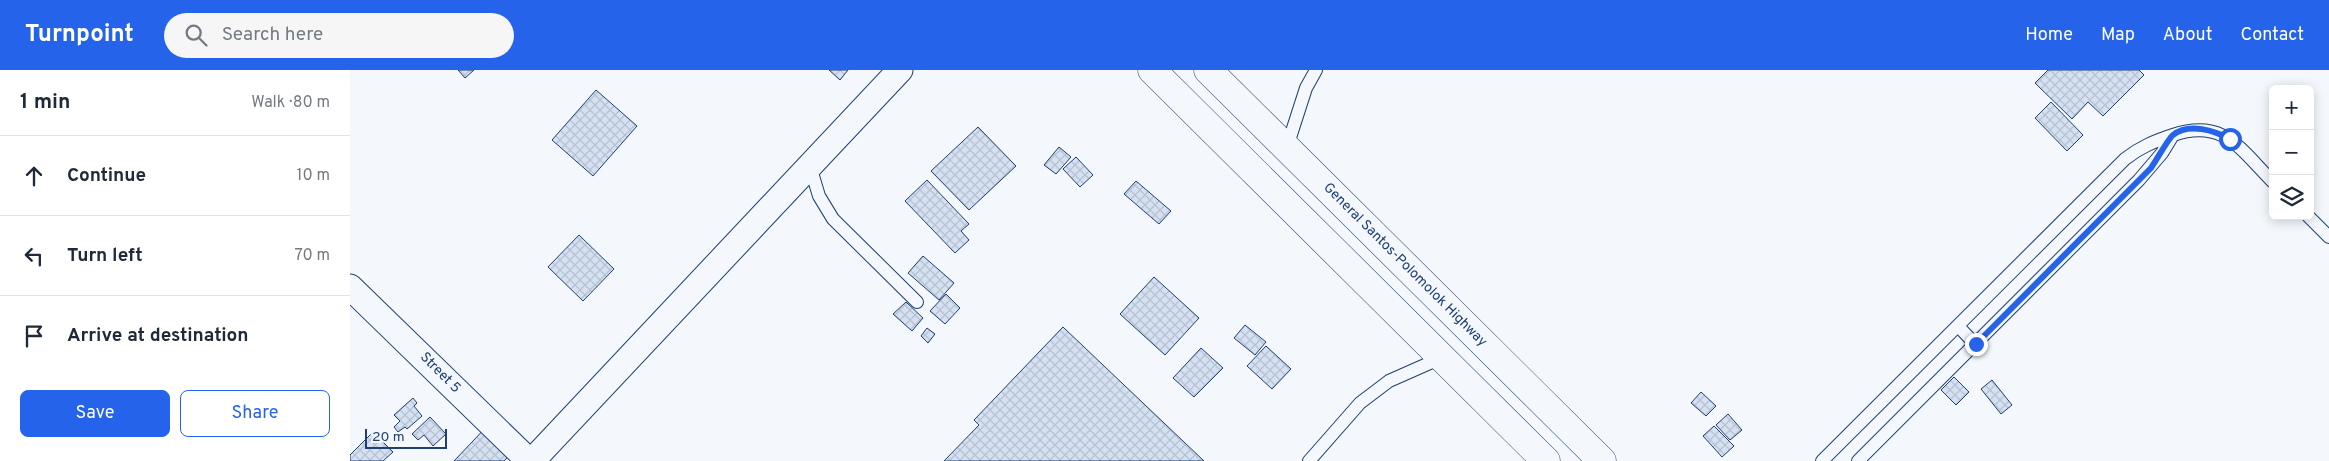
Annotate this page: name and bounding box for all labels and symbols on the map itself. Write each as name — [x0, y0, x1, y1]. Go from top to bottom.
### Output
route start — [2219, 128, 2242, 151]
street label: General Santos-Polomolok Highway — [1320, 180, 1490, 350]
route end — [1965, 333, 1988, 356]
street label: Street 5 — [416, 349, 464, 397]
scale bar — [365, 426, 448, 449]

